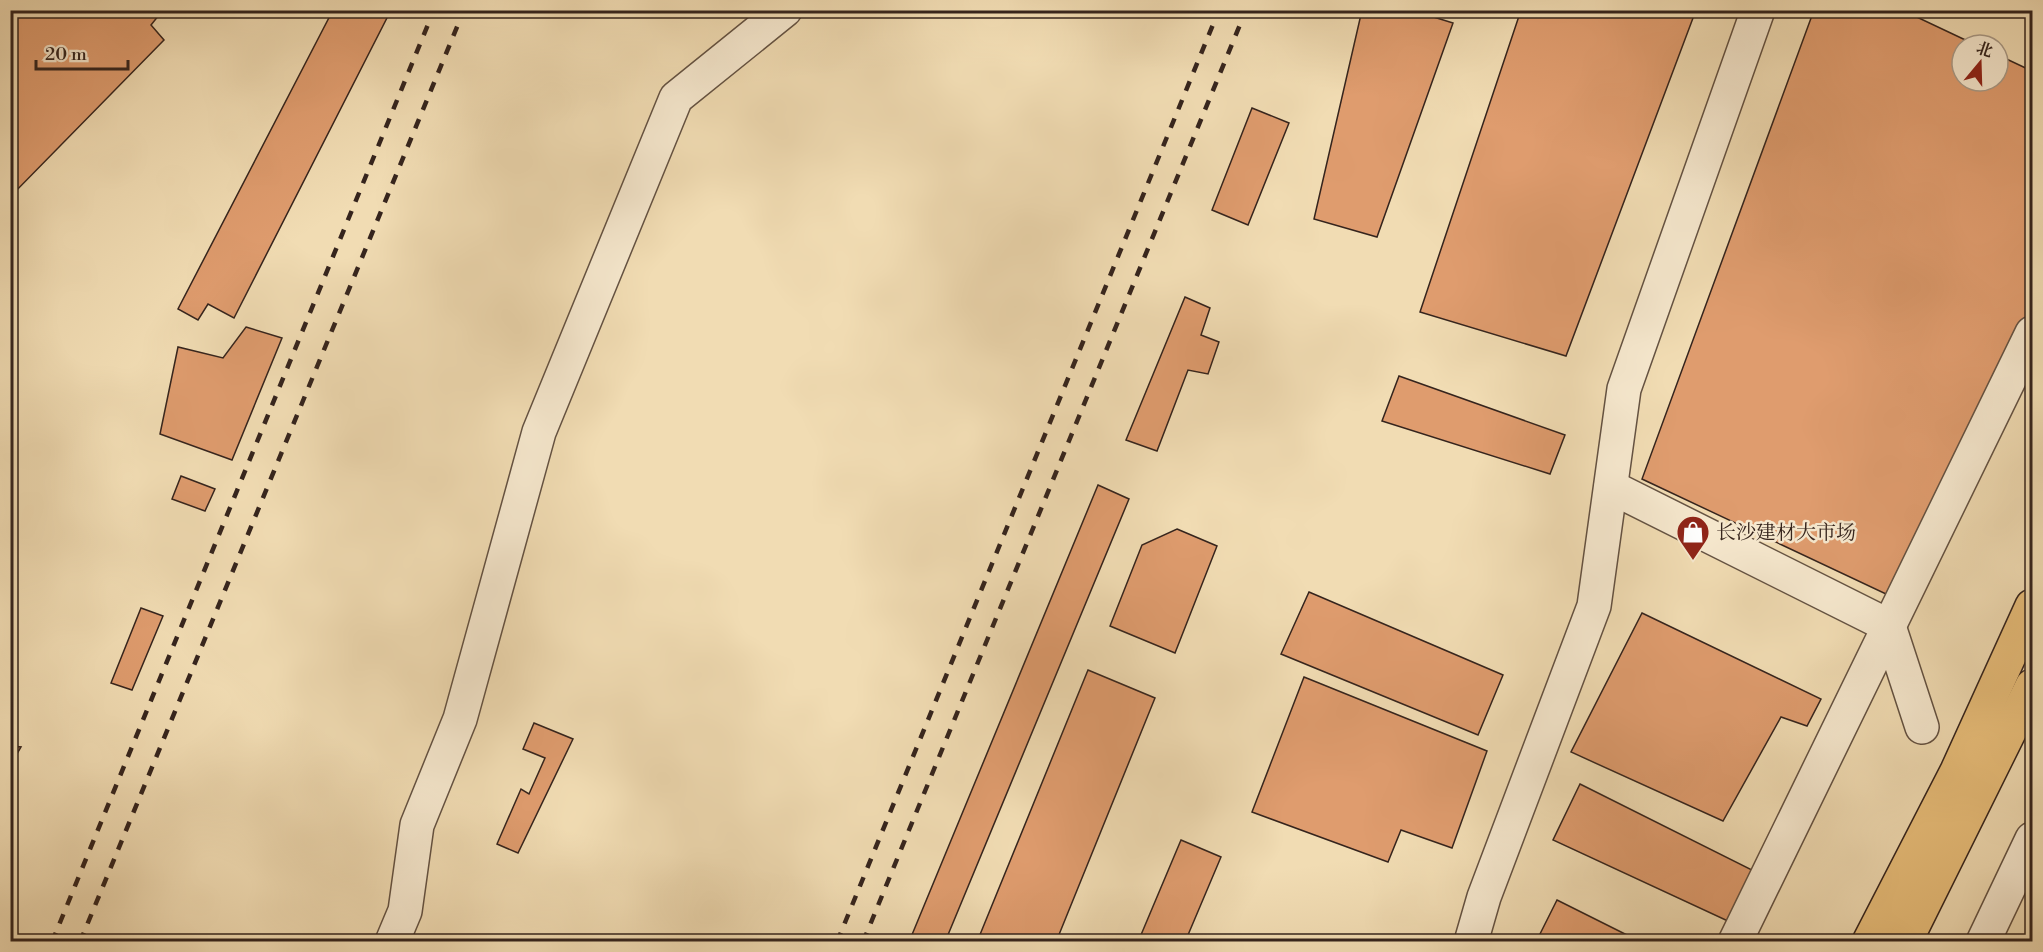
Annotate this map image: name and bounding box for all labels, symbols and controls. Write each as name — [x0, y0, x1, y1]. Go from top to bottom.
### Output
scale bar — [36, 33, 128, 71]
north arrow — [1950, 33, 2010, 93]
text: 北 — [1974, 38, 1995, 62]
text: 20 m — [45, 43, 87, 66]
shop icon: 长沙建材大市场 — [1675, 514, 1711, 561]
place label: 长沙建材大市场 — [1716, 521, 1856, 546]

